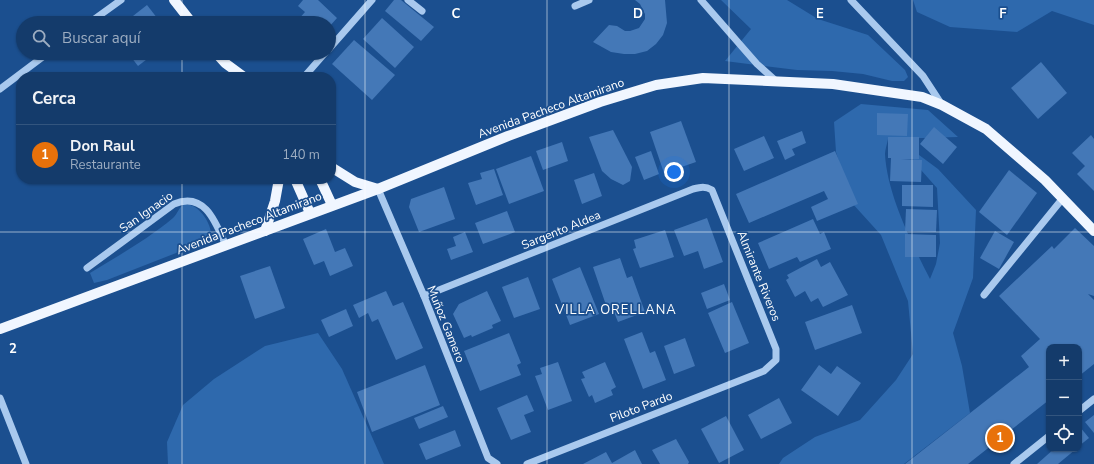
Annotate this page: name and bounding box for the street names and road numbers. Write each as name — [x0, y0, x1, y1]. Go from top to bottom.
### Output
street label: Avenida Pacheco Altamirano — [476, 74, 627, 142]
street label: San Ignacio — [116, 187, 176, 236]
street label: Avenida Pacheco Altamirano — [174, 188, 324, 258]
street label: Sargento Aldea — [519, 207, 603, 253]
street label: Almirante Riveros — [734, 228, 785, 324]
street label: Muñoz Gamero — [423, 283, 469, 365]
street label: Piloto Pardo — [607, 388, 675, 426]

